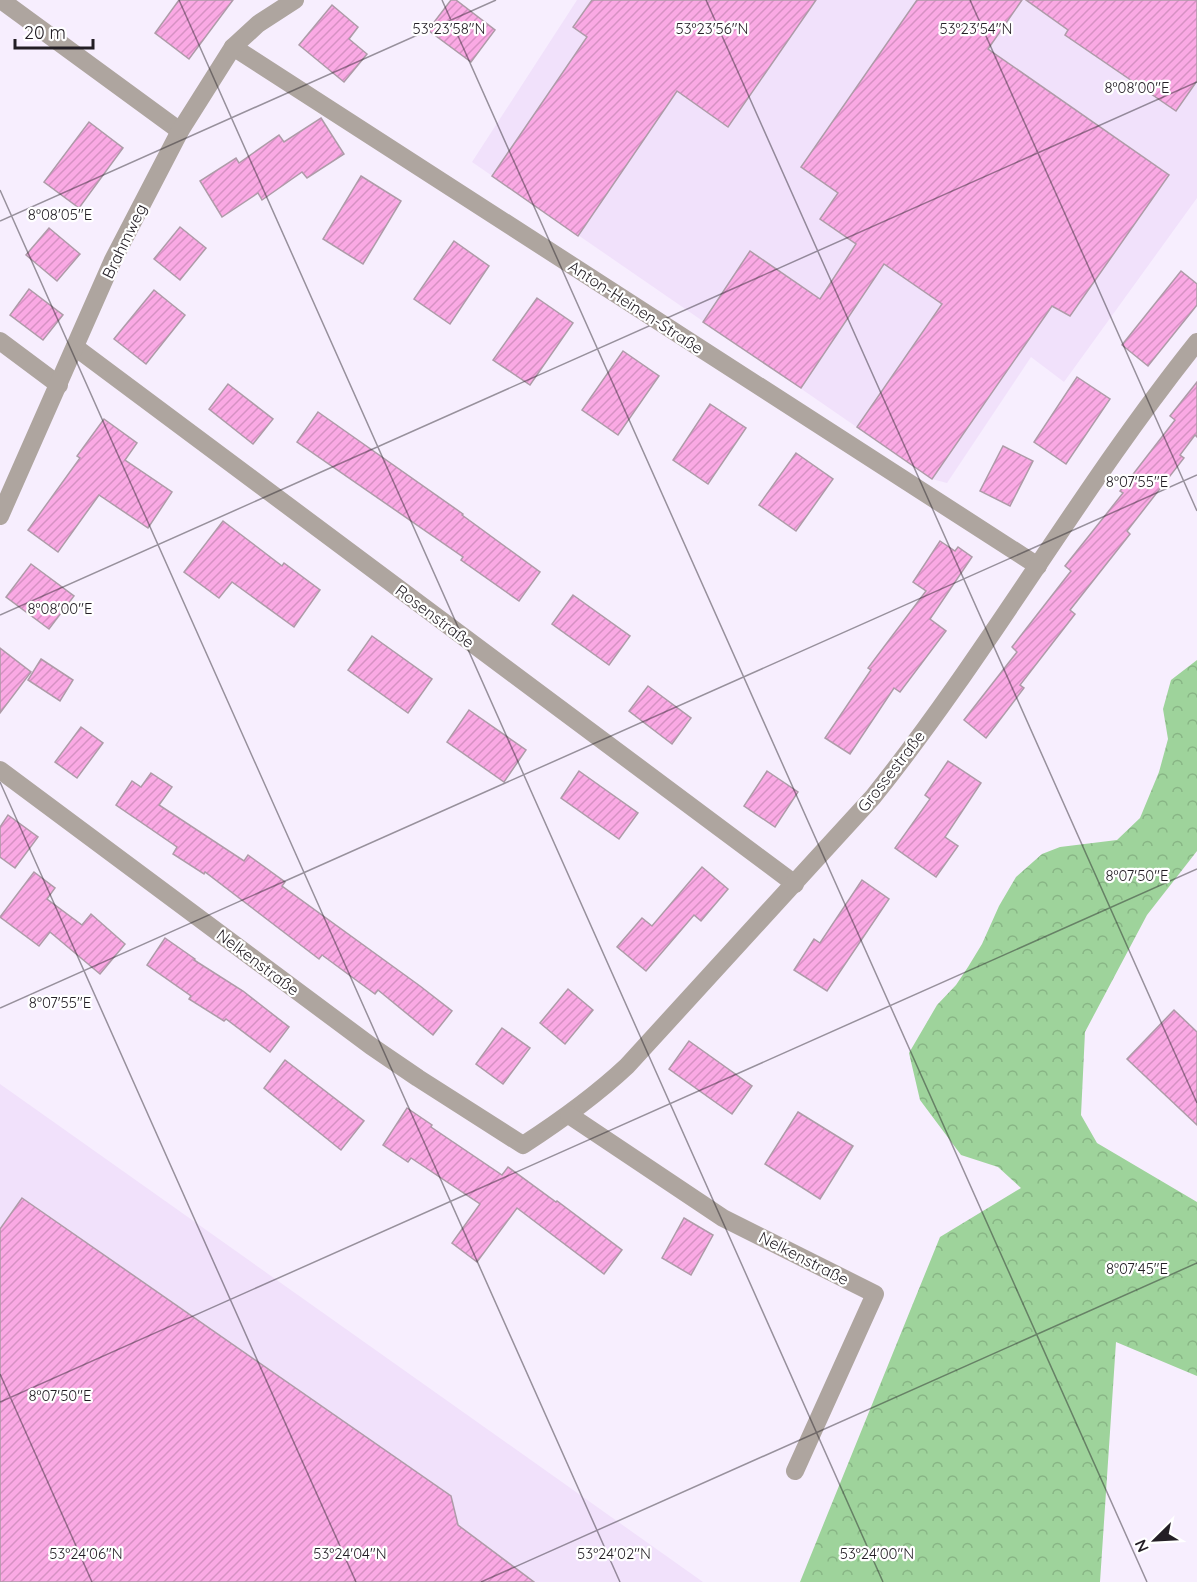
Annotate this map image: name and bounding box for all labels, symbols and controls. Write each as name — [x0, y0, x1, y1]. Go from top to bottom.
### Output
scale bar — [15, 12, 93, 50]
text: 53°23'58"N — [412, 19, 486, 38]
text: 53°23'56"N — [676, 19, 749, 38]
text: 53°23'54"N — [940, 19, 1012, 38]
text: 20 m — [24, 21, 66, 44]
text: 8°08'00"E — [1104, 78, 1170, 97]
street label: Brahmweg — [97, 200, 151, 282]
text: 8°08'05"E — [28, 205, 92, 224]
street label: Anton-Heinen-Straße — [565, 256, 707, 358]
text: 8°07'55"E — [1106, 472, 1168, 491]
street label: Rosenstraße — [392, 580, 478, 652]
text: 8°08'00"E — [27, 599, 93, 618]
street label: Grossestraße — [853, 726, 929, 816]
text: 8°07'50"E — [1105, 866, 1169, 885]
street label: Nelkenstraße — [213, 924, 303, 1000]
text: 8°07'55"E — [29, 993, 91, 1012]
street label: Nelkenstraße — [756, 1227, 852, 1289]
text: 8°07'45"E — [1106, 1259, 1168, 1278]
text: 8°07'50"E — [28, 1386, 92, 1405]
north arrow — [1125, 1510, 1185, 1570]
text: N — [1130, 1537, 1153, 1556]
text: 53°24'06"N — [49, 1544, 123, 1563]
text: 53°24'04"N — [313, 1544, 387, 1563]
text: 53°24'02"N — [577, 1544, 651, 1563]
text: 53°24'00"N — [840, 1544, 914, 1563]

